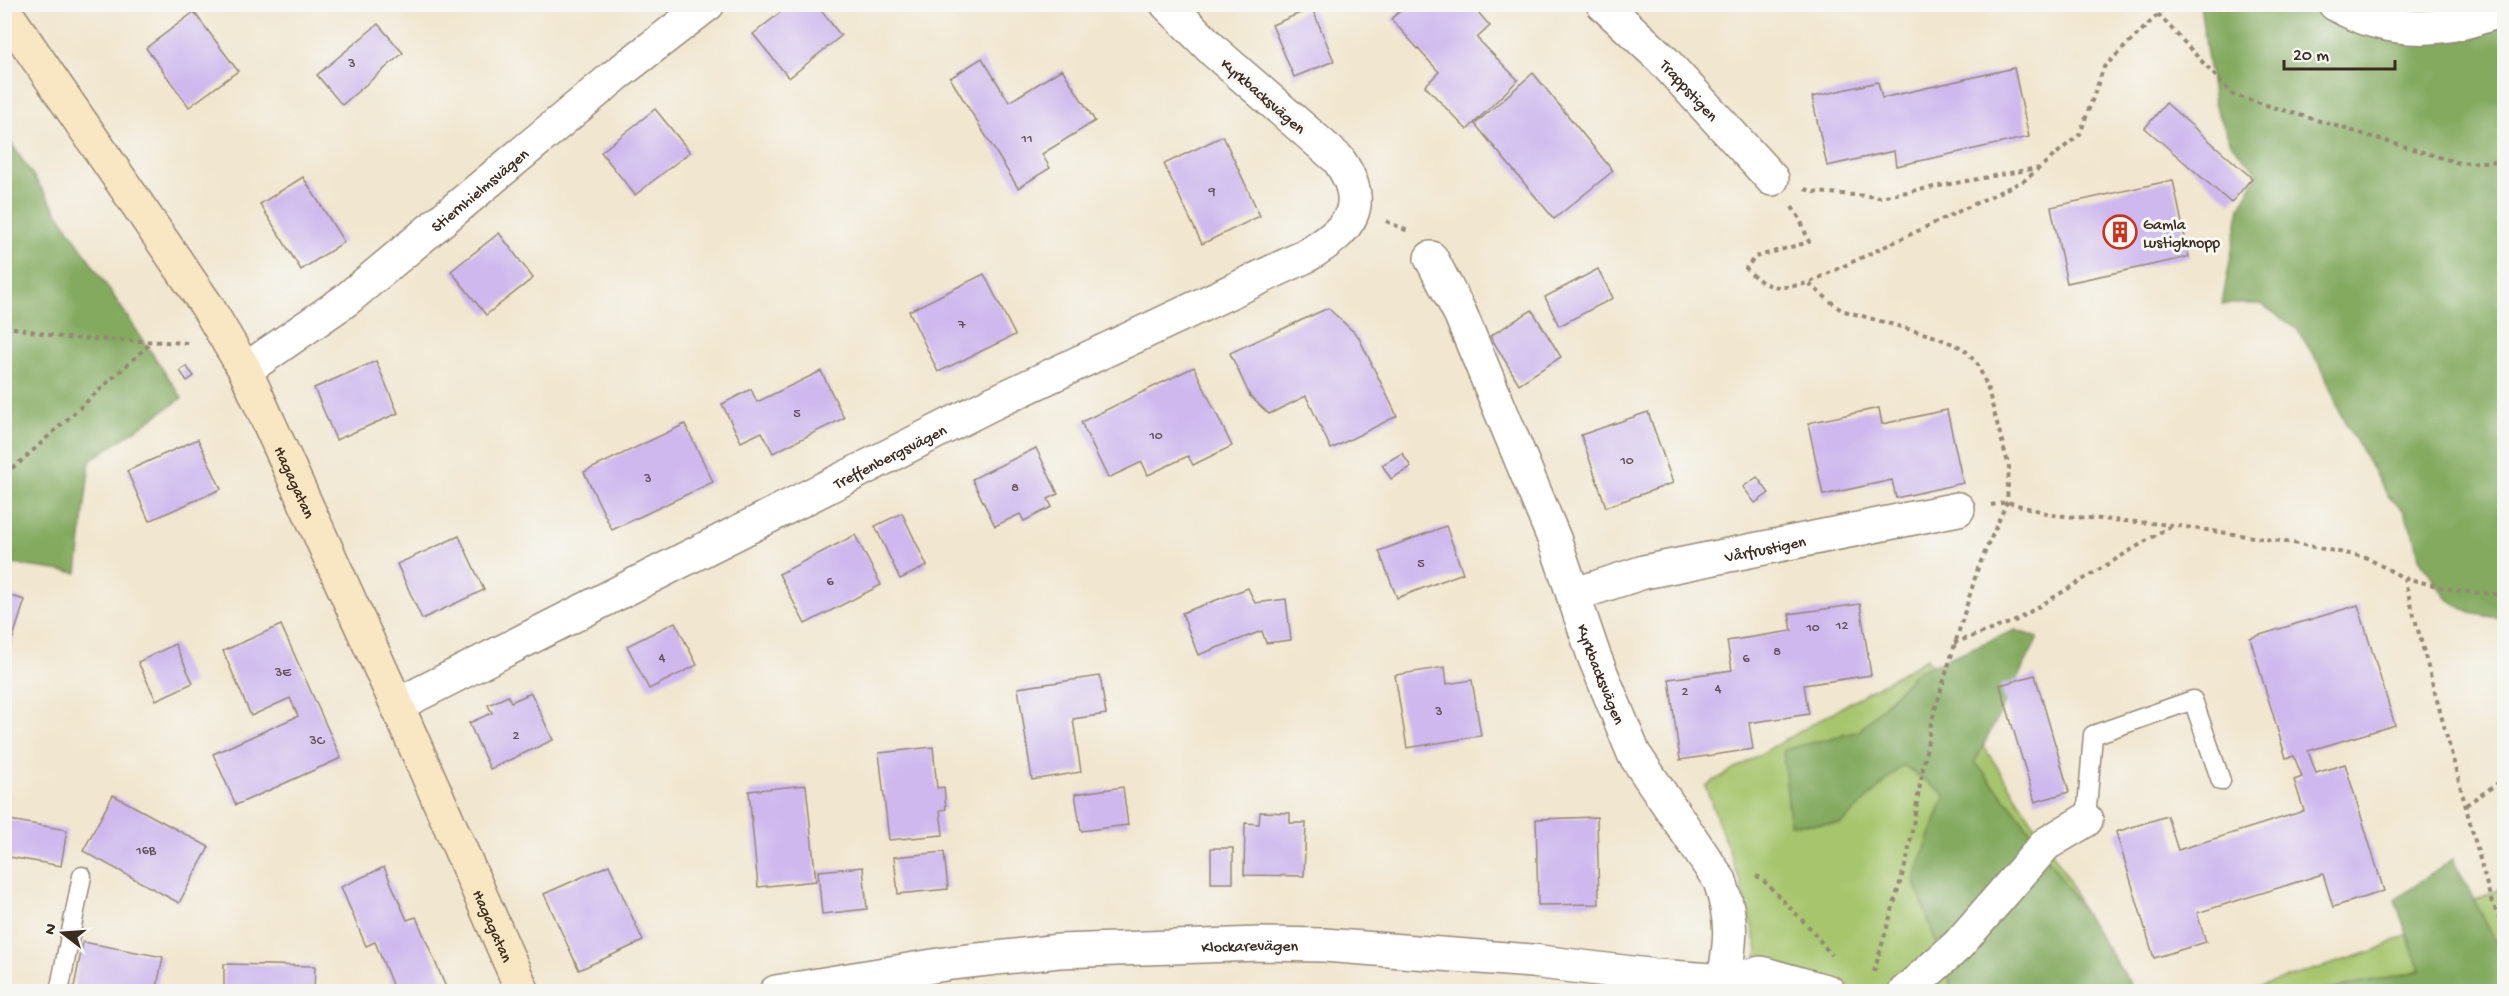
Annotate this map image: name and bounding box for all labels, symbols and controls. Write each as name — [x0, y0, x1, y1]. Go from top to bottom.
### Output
scale bar — [2284, 33, 2395, 71]
text: 20 m — [2293, 46, 2329, 67]
house number: 3 — [347, 56, 356, 73]
street label: Kyrkbacksvägen — [1215, 56, 1308, 140]
street label: Trappstigen — [1654, 56, 1721, 127]
house number: 11 — [1020, 131, 1033, 148]
street label: Stiernhielmsvägen — [429, 146, 534, 238]
house number: 9 — [1207, 184, 1216, 201]
building icon: Gamla Lustigknopp — [2102, 214, 2138, 250]
place label: Gamla Lustigknopp — [2143, 217, 2220, 254]
house number: 7 — [957, 317, 966, 334]
house number: 5 — [793, 406, 801, 423]
street label: Treffenbergsvägen — [830, 422, 951, 496]
house number: 10 — [1148, 428, 1163, 445]
street label: Hagagatan — [268, 444, 317, 523]
house number: 10 — [1619, 453, 1634, 470]
house number: 3 — [643, 471, 652, 488]
house number: 8 — [1011, 480, 1019, 497]
street label: Vårfrustigen — [1722, 534, 1808, 569]
house number: 5 — [1417, 556, 1425, 573]
house number: 6 — [826, 574, 834, 591]
house number: 12 — [1835, 618, 1848, 635]
house number: 10 — [1805, 620, 1820, 637]
street label: Kyrkbacksvägen — [1571, 622, 1627, 728]
house number: 8 — [1773, 644, 1781, 661]
house number: 4 — [659, 650, 666, 667]
house number: 6 — [1742, 651, 1750, 668]
house number: 3E — [274, 665, 292, 682]
house number: 4 — [1715, 681, 1722, 698]
house number: 2 — [1682, 684, 1689, 701]
house number: 3 — [1434, 704, 1443, 721]
house number: 2 — [513, 728, 520, 745]
house number: 3C — [309, 733, 326, 750]
house number: 16B — [135, 843, 157, 860]
street label: Hagagatan — [466, 888, 515, 966]
north arrow — [33, 903, 93, 963]
text: N — [41, 921, 63, 937]
street label: Klockarevägen — [1201, 938, 1299, 959]

